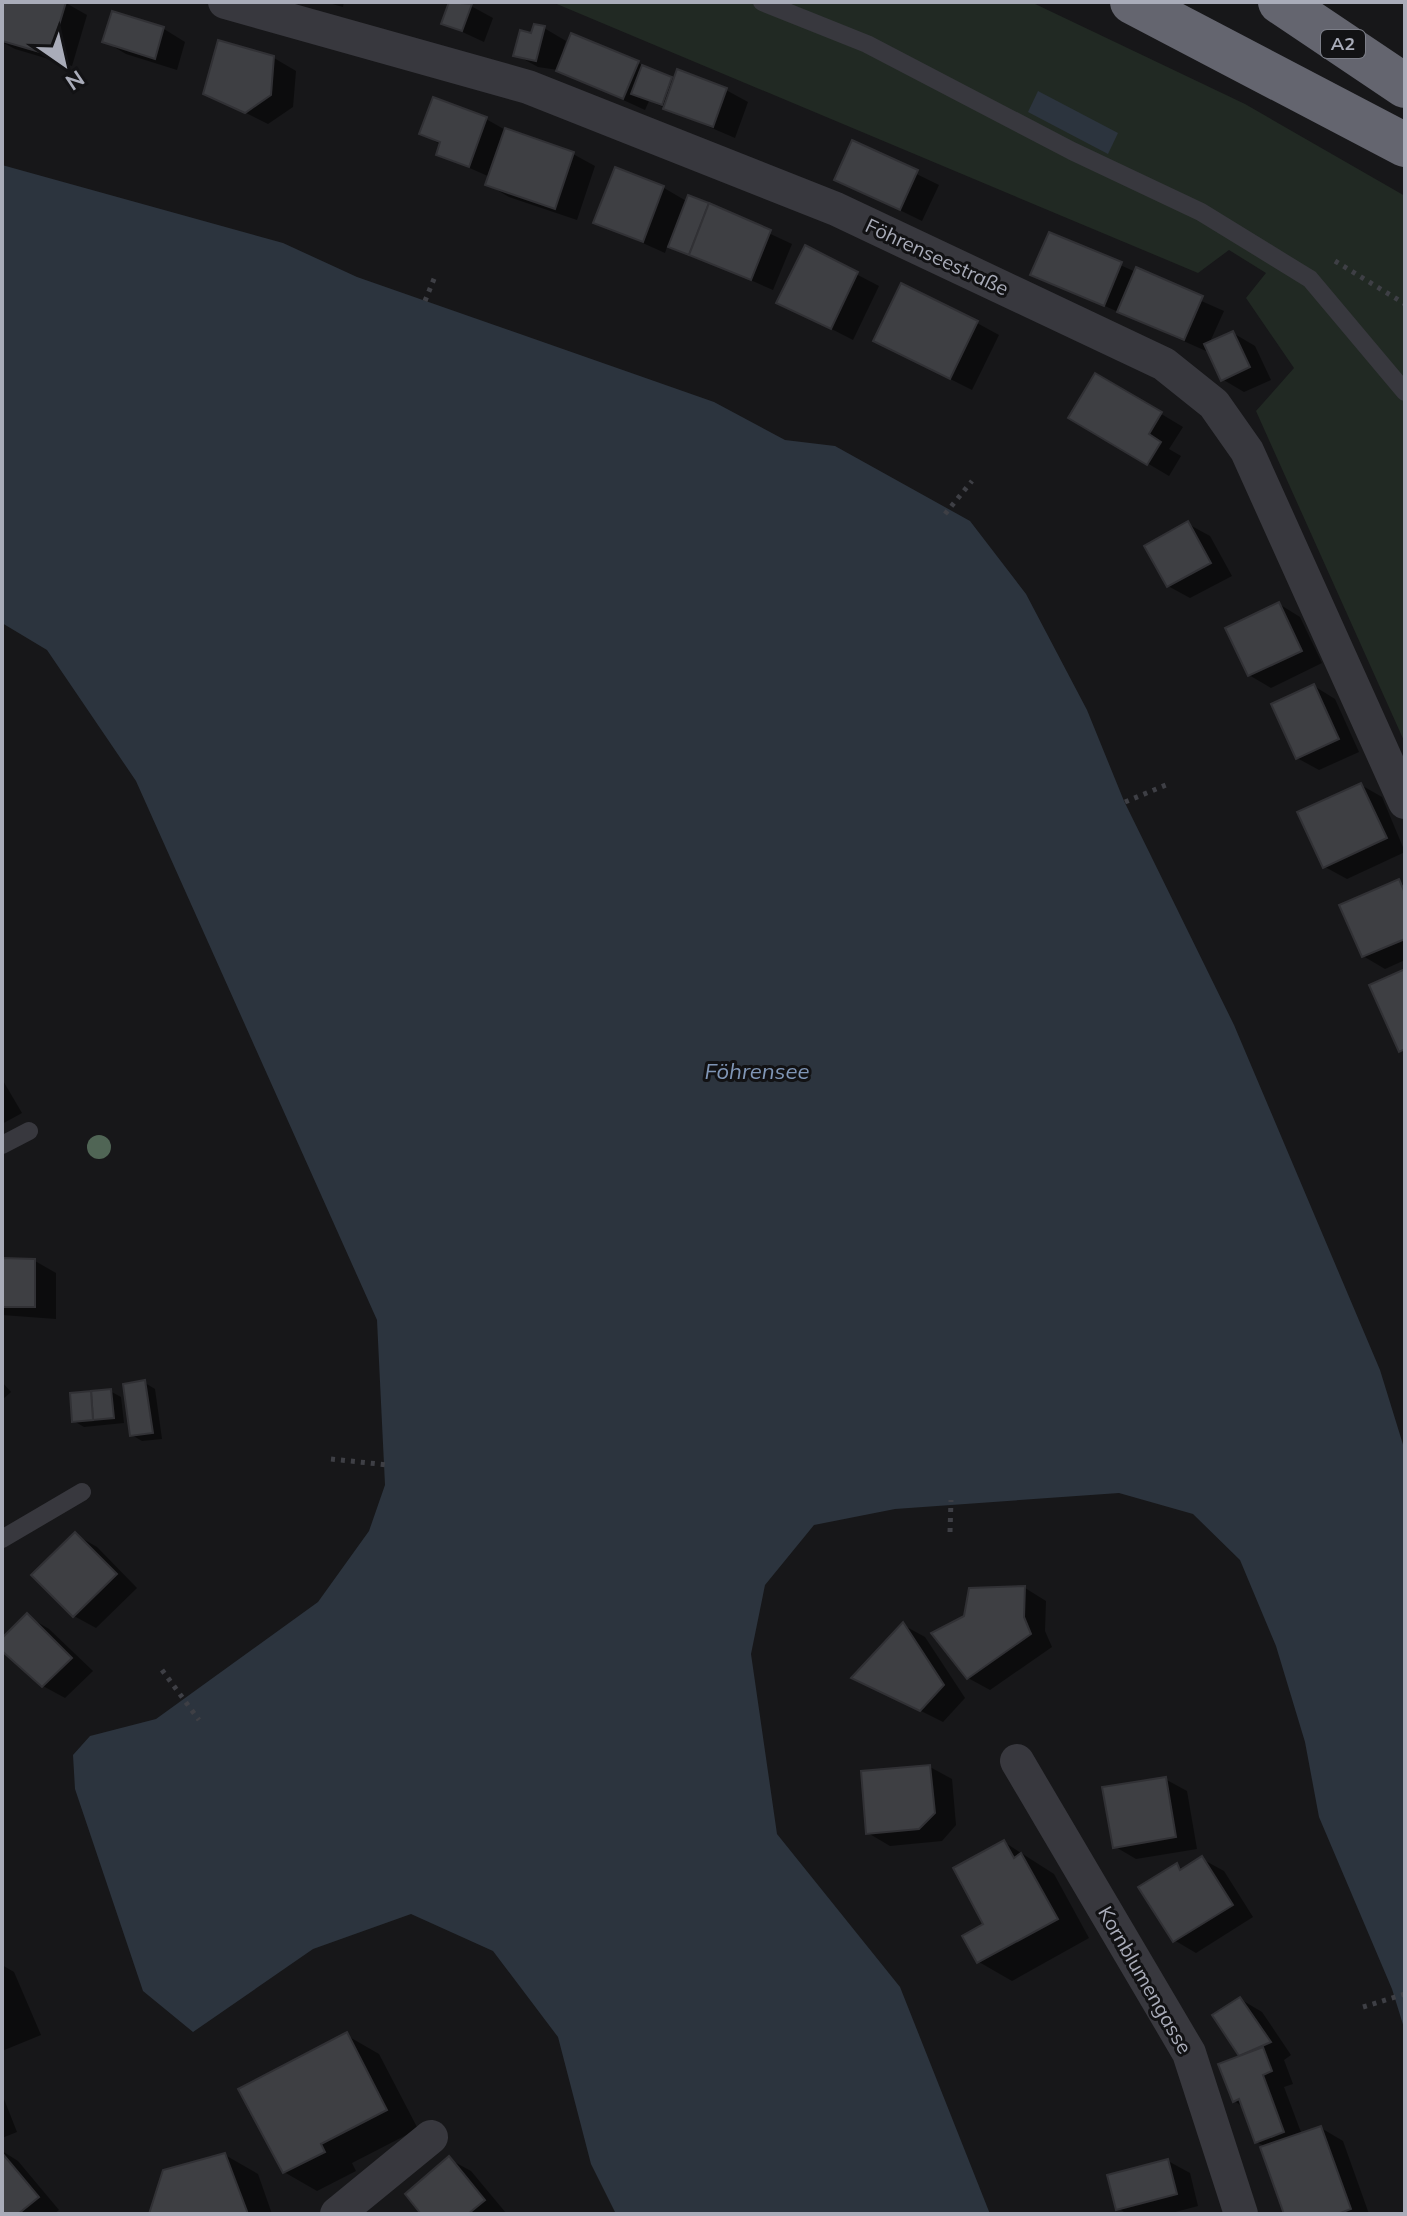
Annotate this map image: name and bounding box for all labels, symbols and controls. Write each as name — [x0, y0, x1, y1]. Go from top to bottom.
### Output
north arrow — [24, 24, 104, 104]
road number: A2 — [1321, 30, 1365, 58]
text: N — [60, 64, 90, 97]
street label: Föhrenseestraße — [862, 212, 1013, 301]
water label: Föhrensee — [705, 1057, 810, 1085]
street label: Kornblumengasse — [1093, 1902, 1198, 2058]

